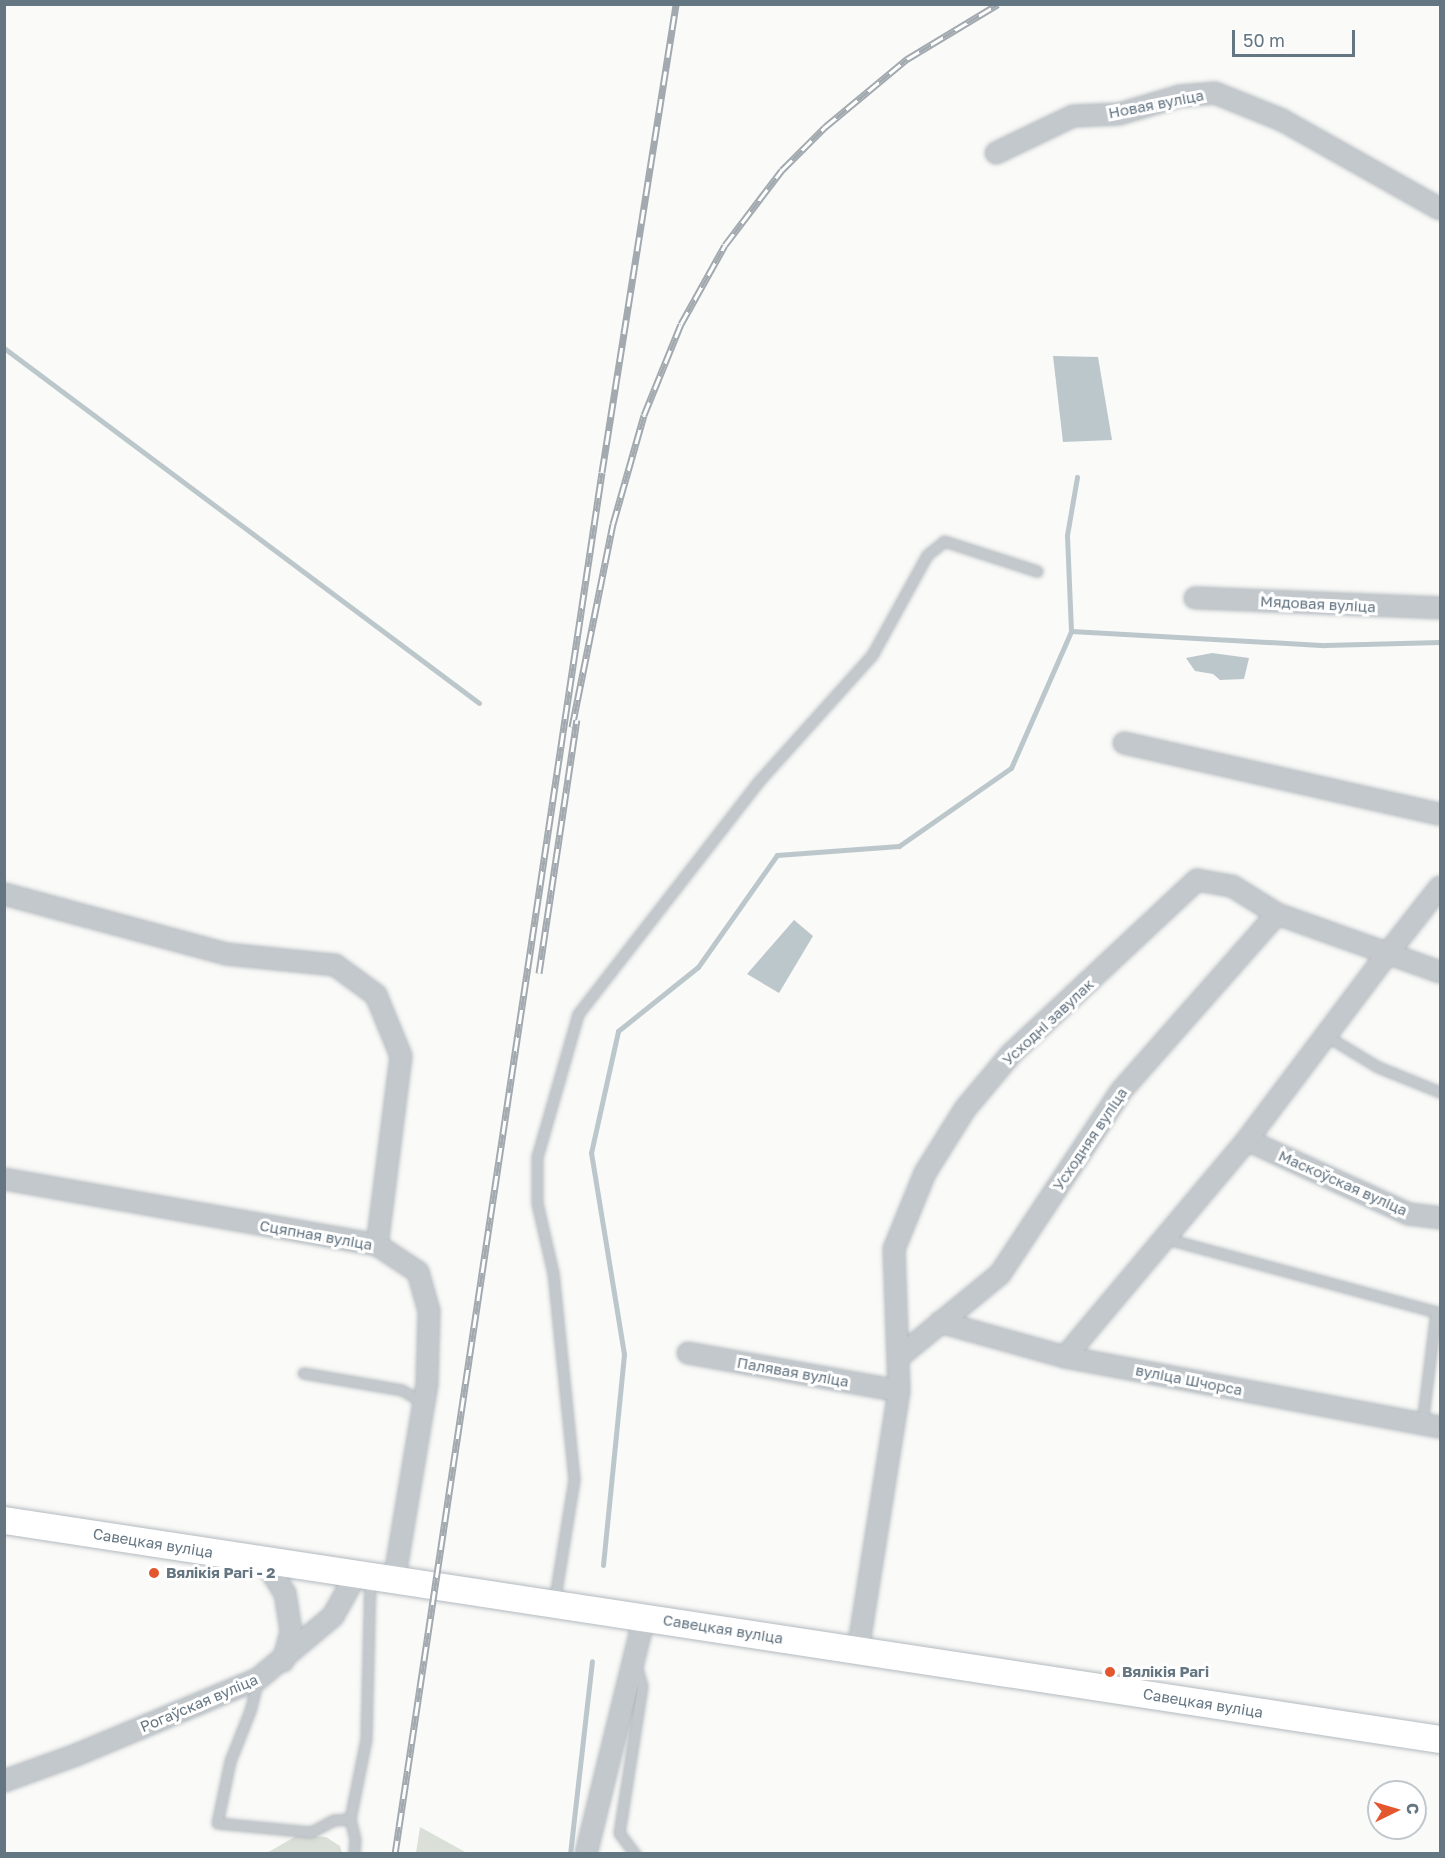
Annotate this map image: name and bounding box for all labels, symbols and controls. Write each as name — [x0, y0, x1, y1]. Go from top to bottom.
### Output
scale bar — [1235, 18, 1358, 56]
text: 50 m — [1243, 29, 1285, 51]
street label: Новая вуліца — [1107, 86, 1205, 122]
street label: Мядовая вуліца — [1260, 592, 1376, 616]
street label: Усходні завулак — [999, 975, 1097, 1069]
street label: Усходняя вуліца — [1049, 1084, 1131, 1194]
street label: Маскоўская вуліца — [1276, 1146, 1410, 1220]
street label: Сцяпная вуліца — [258, 1216, 374, 1254]
street label: Палявая вуліца — [736, 1353, 850, 1391]
street label: вуліца Шчорса — [1134, 1361, 1244, 1399]
street label: Савецкая вуліца — [92, 1525, 214, 1561]
place label: Вялікія Рагі - 2 — [166, 1564, 275, 1582]
marker: Вялікія Рагі - 2 — [147, 1566, 161, 1580]
street label: Савецкая вуліца — [662, 1611, 784, 1647]
place label: Вялікія Рагі — [1122, 1663, 1209, 1681]
marker: Вялікія Рагі — [1103, 1665, 1117, 1679]
street label: Рогаўская вуліца — [138, 1670, 260, 1736]
street label: Савецкая вуліца — [1142, 1685, 1264, 1721]
north arrow — [1367, 1780, 1427, 1840]
text: С — [1402, 1802, 1423, 1815]

